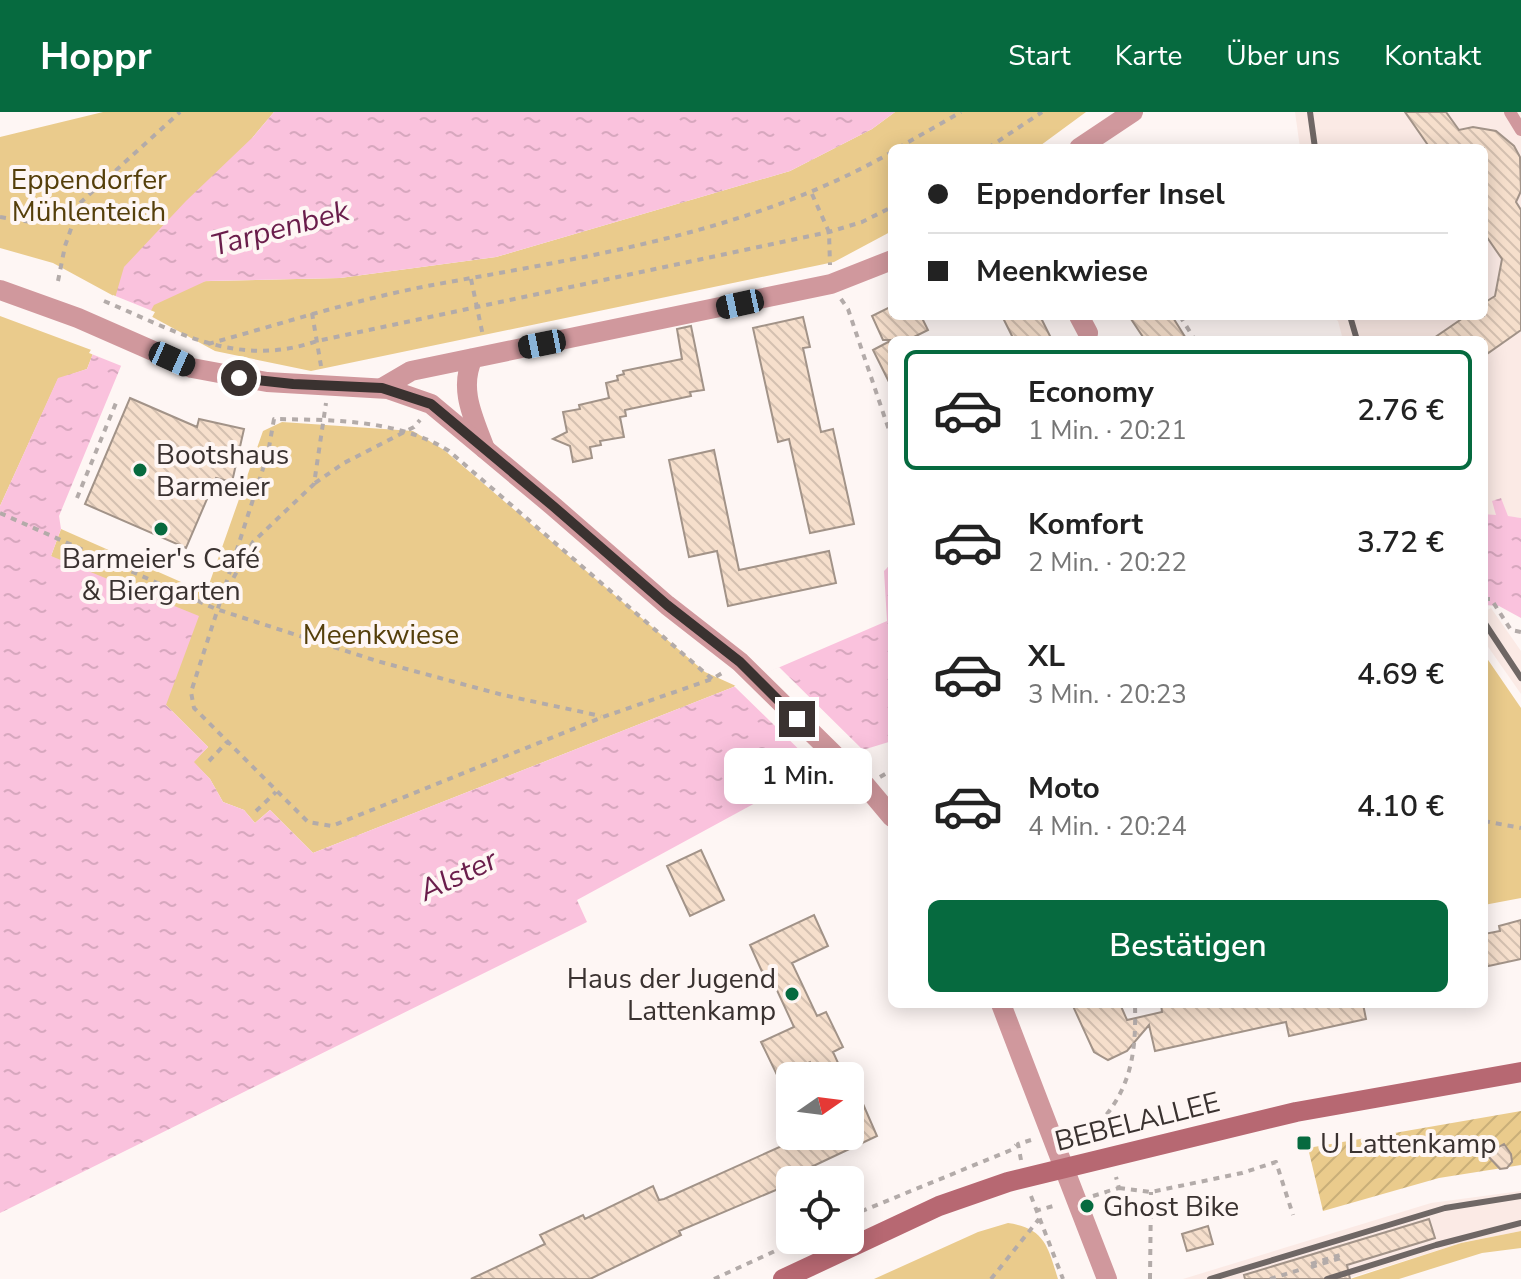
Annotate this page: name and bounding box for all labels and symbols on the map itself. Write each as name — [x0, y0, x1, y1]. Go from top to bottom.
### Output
park label: Eppendorfer Mühlenteich — [11, 161, 167, 231]
water label: Tarpenbek — [207, 190, 355, 267]
car — [714, 287, 766, 321]
car — [516, 328, 568, 360]
car — [145, 338, 199, 380]
route start — [221, 360, 257, 396]
place label: Bootshaus Barmeier — [156, 436, 289, 506]
marker: Bootshaus Barmeier — [131, 461, 149, 479]
marker: Barmeier's Café & Biergarten — [152, 520, 170, 538]
place label: Barmeier's Café & Biergarten — [62, 540, 260, 610]
park label: Meenkwiese — [303, 616, 459, 654]
route end — [779, 701, 815, 737]
callout: 1 Min. — [723, 747, 871, 803]
water label: Alster — [412, 839, 505, 912]
place label: Haus der Jugend Lattenkamp — [567, 960, 776, 1030]
marker: Haus der Jugend Lattenkamp — [783, 985, 801, 1003]
north arrow — [776, 1062, 864, 1150]
street label: BEBELALLEE — [1051, 1083, 1224, 1161]
place label: U Lattenkamp — [1320, 1125, 1497, 1163]
marker: U Lattenkamp — [1295, 1134, 1313, 1152]
place label: Ghost Bike — [1103, 1188, 1239, 1226]
marker: Ghost Bike — [1078, 1197, 1096, 1215]

